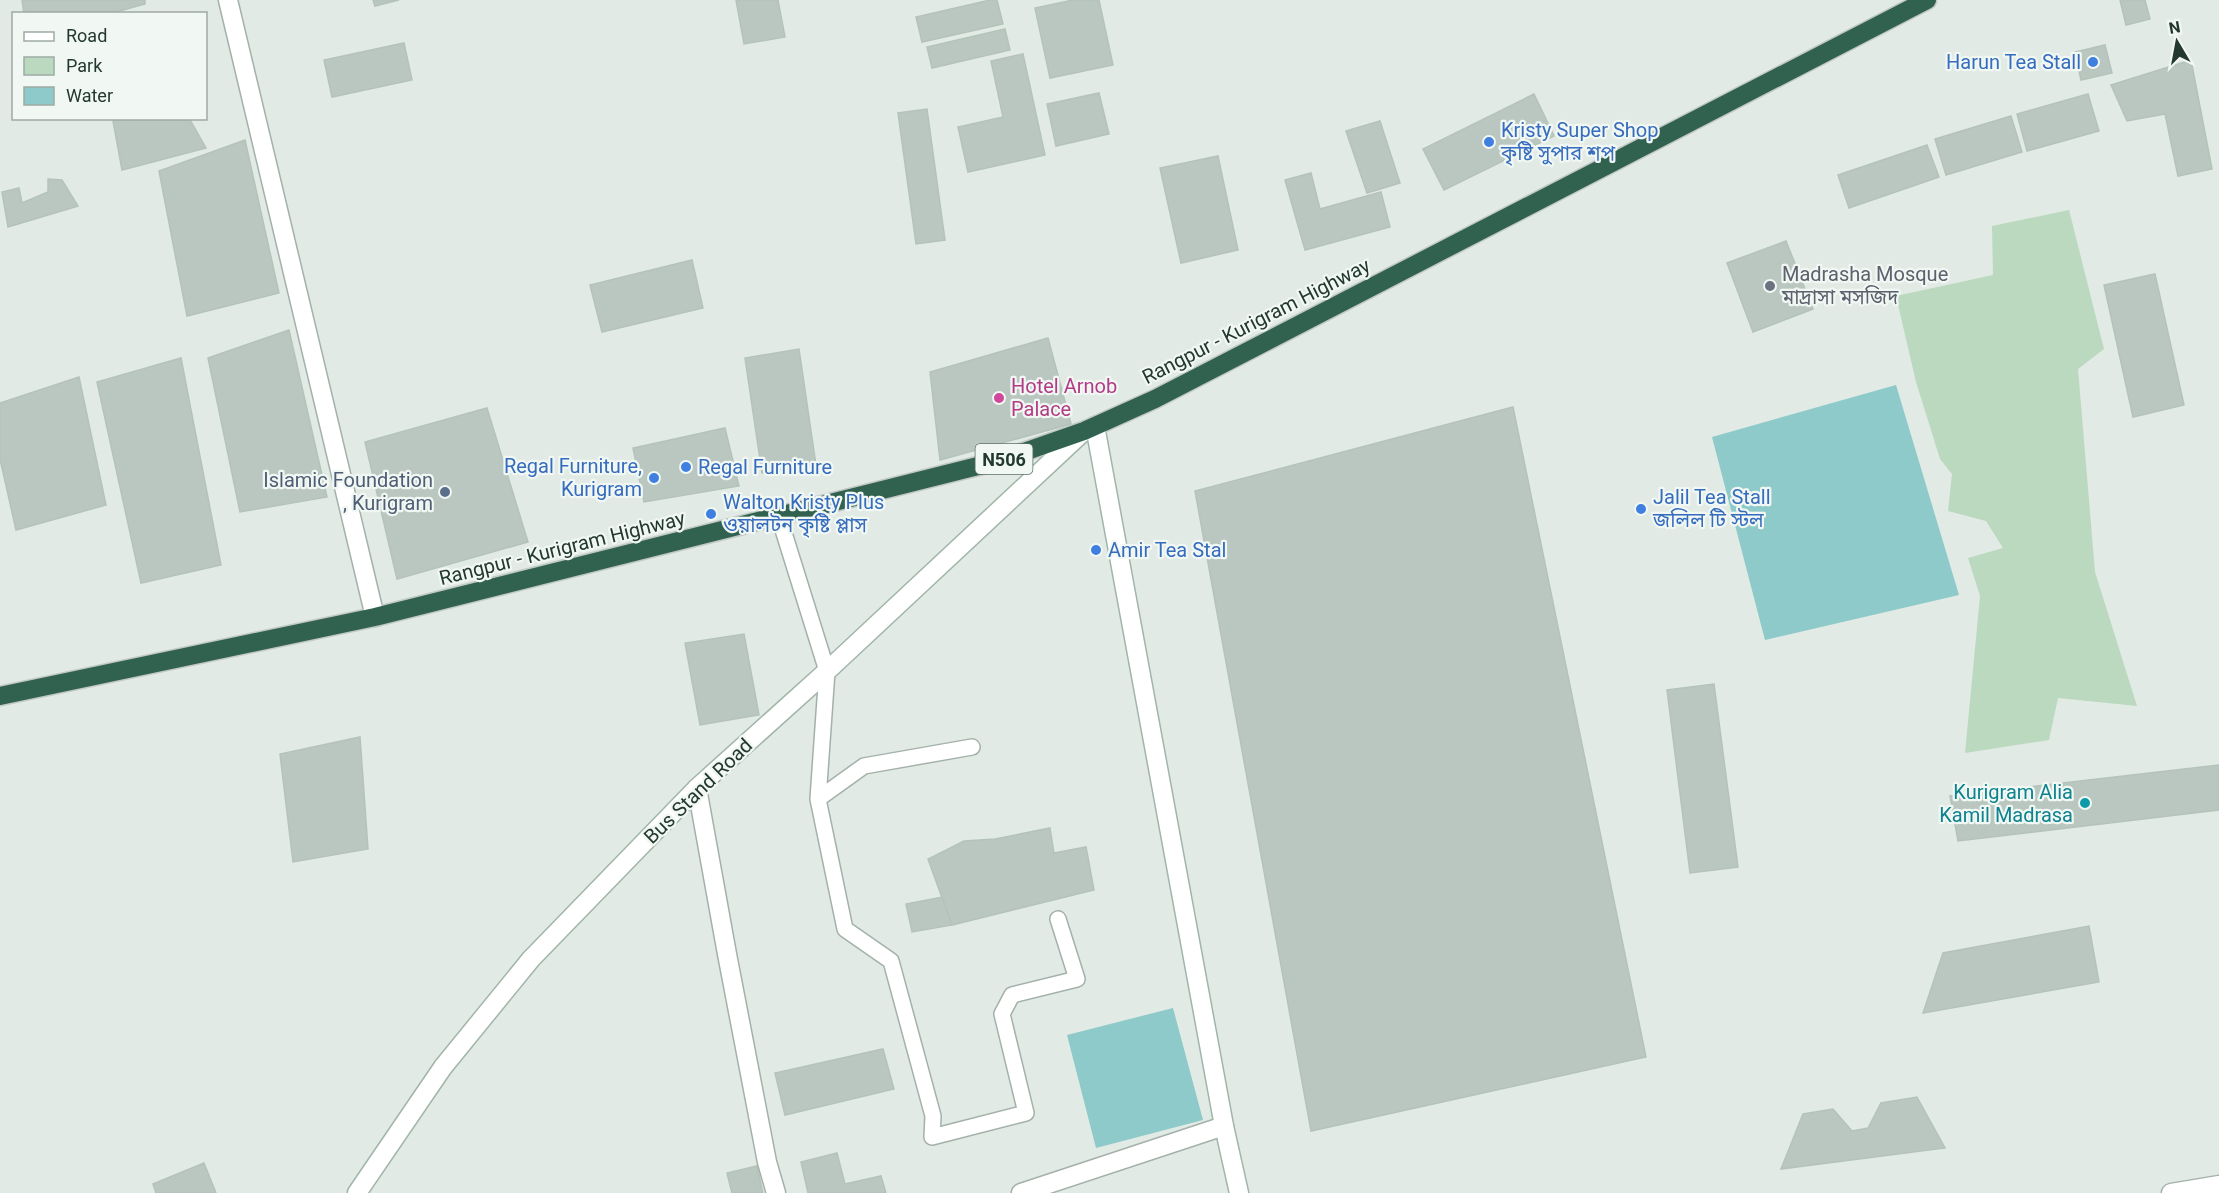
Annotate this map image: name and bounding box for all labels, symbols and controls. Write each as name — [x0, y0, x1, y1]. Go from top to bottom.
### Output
legend — [12, 12, 207, 120]
north arrow — [2147, 12, 2207, 72]
text: N — [2167, 17, 2182, 38]
text: Road — [66, 25, 107, 46]
place label: Harun Tea Stall — [1946, 50, 2081, 74]
text: Park — [66, 55, 103, 76]
marker: Harun Tea Stall — [2086, 55, 2100, 69]
text: Water — [66, 85, 113, 106]
place label: Kristy Super Shop কৃষ্টি সুপার শপ — [1500, 118, 1658, 166]
marker: Kristy Super Shop কৃষ্টি সুপার শপ — [1482, 135, 1496, 149]
street label: Rangpur - Kurigram Highway — [1138, 253, 1374, 389]
place label: Madrasha Mosque মাদ্রাসা মসজিদ — [1781, 262, 1948, 309]
marker: Madrasha Mosque মাদ্রাসা মসজিদ — [1763, 279, 1777, 293]
place label: Hotel Arnob Palace — [1011, 374, 1117, 421]
marker: Hotel Arnob Palace — [992, 391, 1006, 405]
road number: N506 — [976, 444, 1032, 474]
place label: Regal Furniture, Kurigram — [504, 454, 642, 501]
place label: Regal Furniture — [698, 455, 832, 479]
marker: Regal Furniture — [679, 460, 693, 474]
place label: Islamic Foundation , Kurigram — [263, 468, 433, 515]
marker: Regal Furniture, Kurigram — [647, 471, 661, 485]
marker: Islamic Foundation , Kurigram — [438, 485, 452, 499]
place label: Jalil Tea Stall জলিল টি স্টল — [1652, 485, 1771, 532]
place label: Walton Kristy Plus ওয়ালটন কৃষ্টি প্লাস — [723, 490, 884, 538]
marker: Jalil Tea Stall জলিল টি স্টল — [1634, 502, 1648, 516]
street label: Rangpur - Kurigram Highway — [437, 506, 688, 590]
marker: Walton Kristy Plus ওয়ালটন কৃষ্টি প্লাস — [704, 507, 718, 521]
place label: Amir Tea Stal — [1108, 538, 1226, 562]
marker: Amir Tea Stal — [1089, 543, 1103, 557]
street label: Bus Stand Road — [639, 733, 757, 849]
place label: Kurigram Alia Kamil Madrasa — [1939, 780, 2073, 827]
marker: Kurigram Alia Kamil Madrasa — [2078, 796, 2092, 810]

